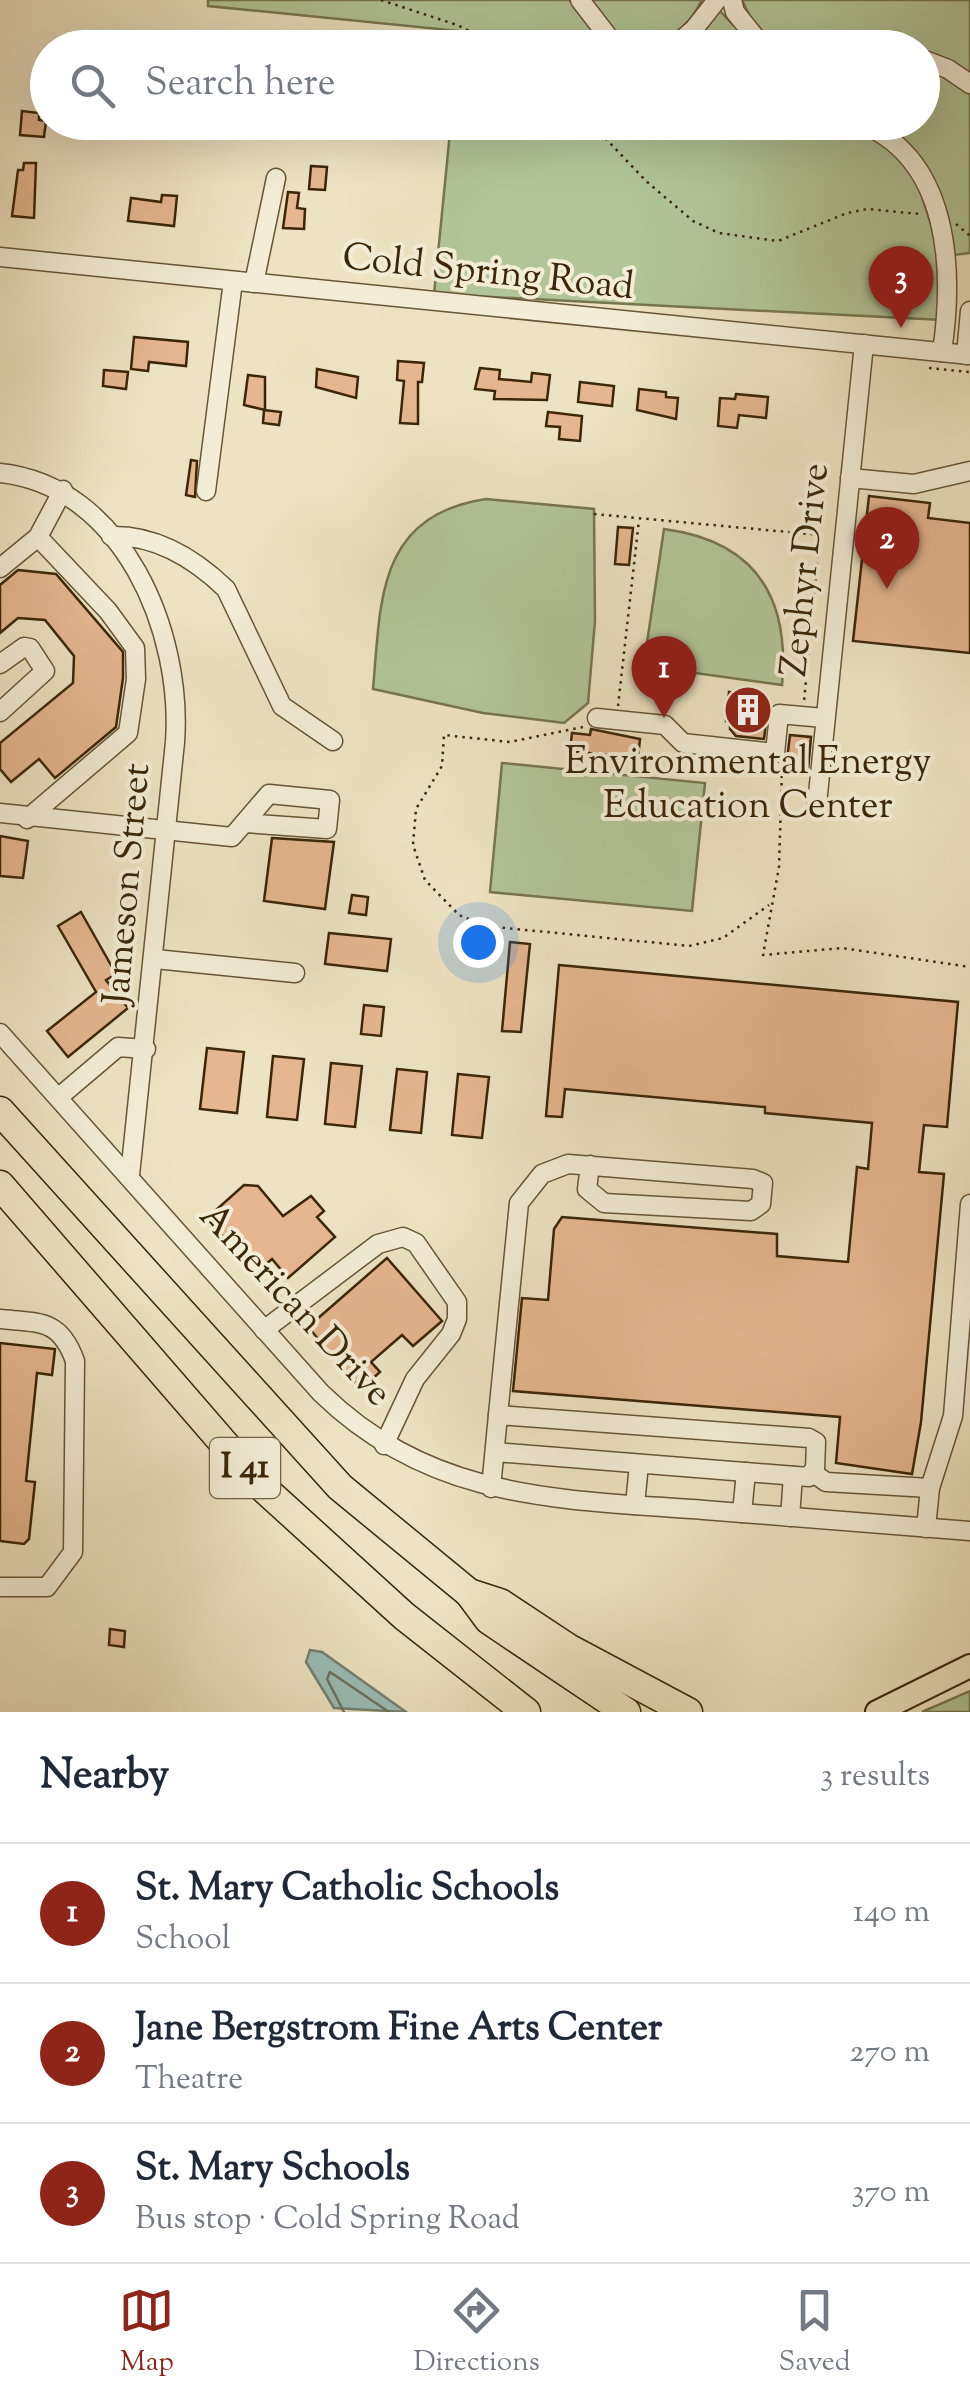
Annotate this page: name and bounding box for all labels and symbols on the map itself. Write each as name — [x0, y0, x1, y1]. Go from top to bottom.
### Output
street label: Cold Spring Road — [340, 232, 636, 316]
pin: 3 — [868, 245, 934, 328]
street label: Zephyr Drive — [769, 461, 845, 679]
pin: 2 — [854, 506, 920, 589]
pin: 1 — [632, 636, 696, 718]
building icon: Environmental Energy Education Center — [722, 684, 774, 736]
place label: Environmental Energy Education Center — [565, 737, 931, 835]
street label: Jameson Street — [91, 761, 166, 1009]
your location — [453, 917, 504, 968]
street label: American Drive — [185, 1192, 403, 1420]
road number: I 41 — [210, 1438, 280, 1498]

